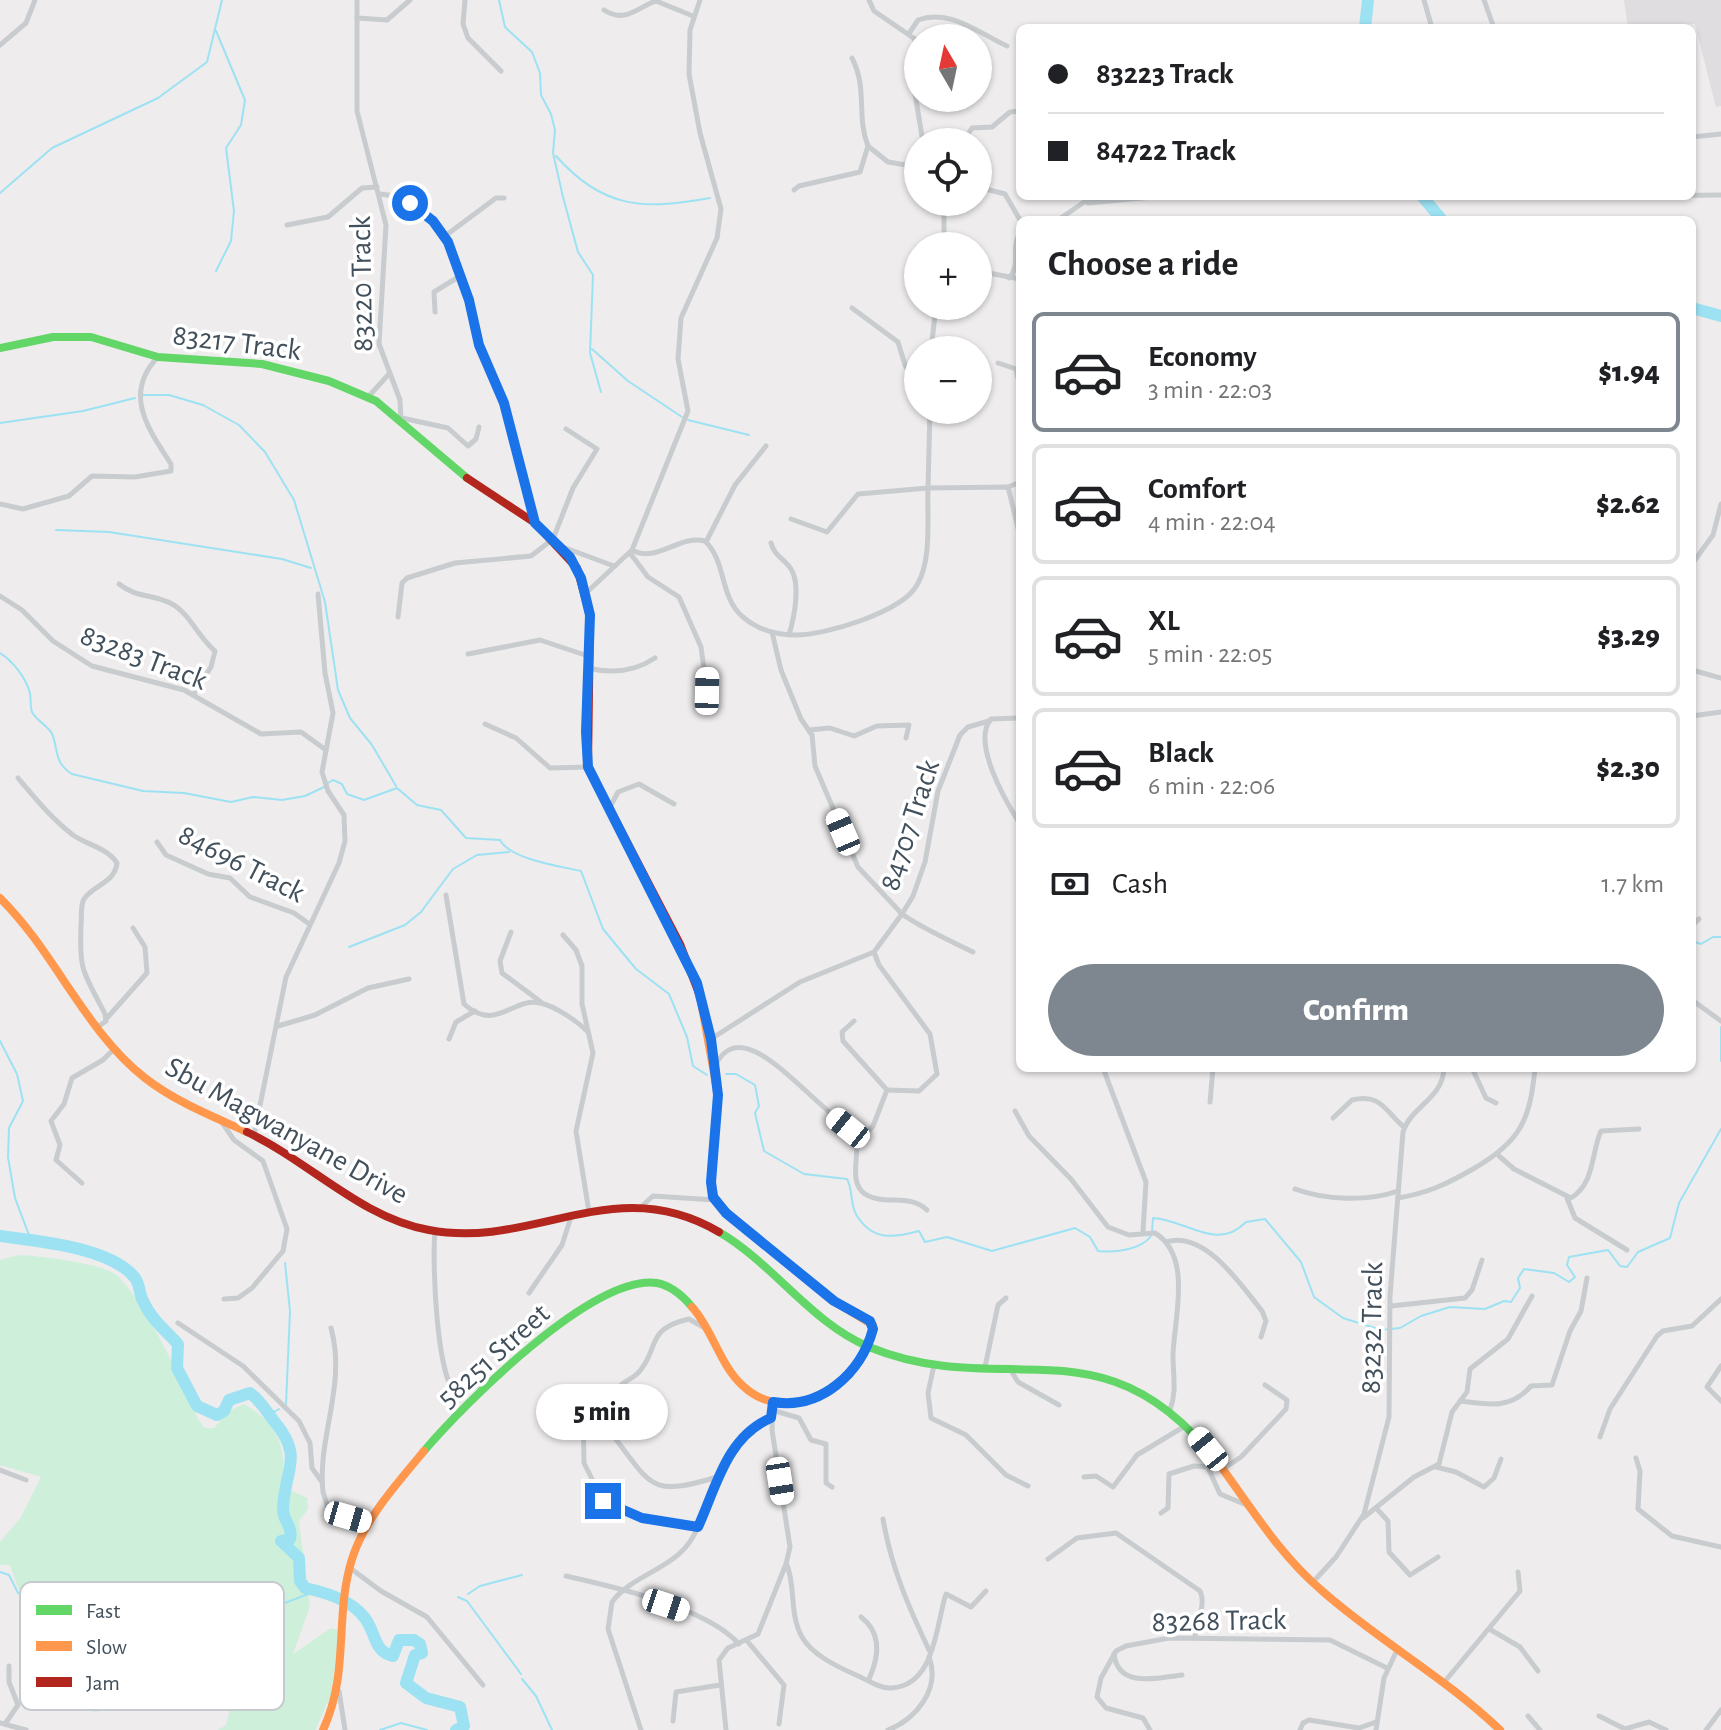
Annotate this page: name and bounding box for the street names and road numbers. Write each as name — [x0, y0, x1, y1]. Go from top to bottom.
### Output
street label: 83220 Track — [346, 215, 378, 352]
street label: 83217 Track — [171, 320, 303, 366]
street label: 83283 Track — [76, 620, 211, 696]
street label: 84707 Track — [875, 756, 945, 894]
street label: 84696 Track — [174, 819, 310, 909]
street label: Sbu Magwanyane Drive — [160, 1052, 413, 1210]
street label: 83232 Track — [1356, 1261, 1388, 1394]
street label: 58251 Street — [432, 1298, 556, 1413]
street label: 83268 Track — [1151, 1605, 1287, 1637]

